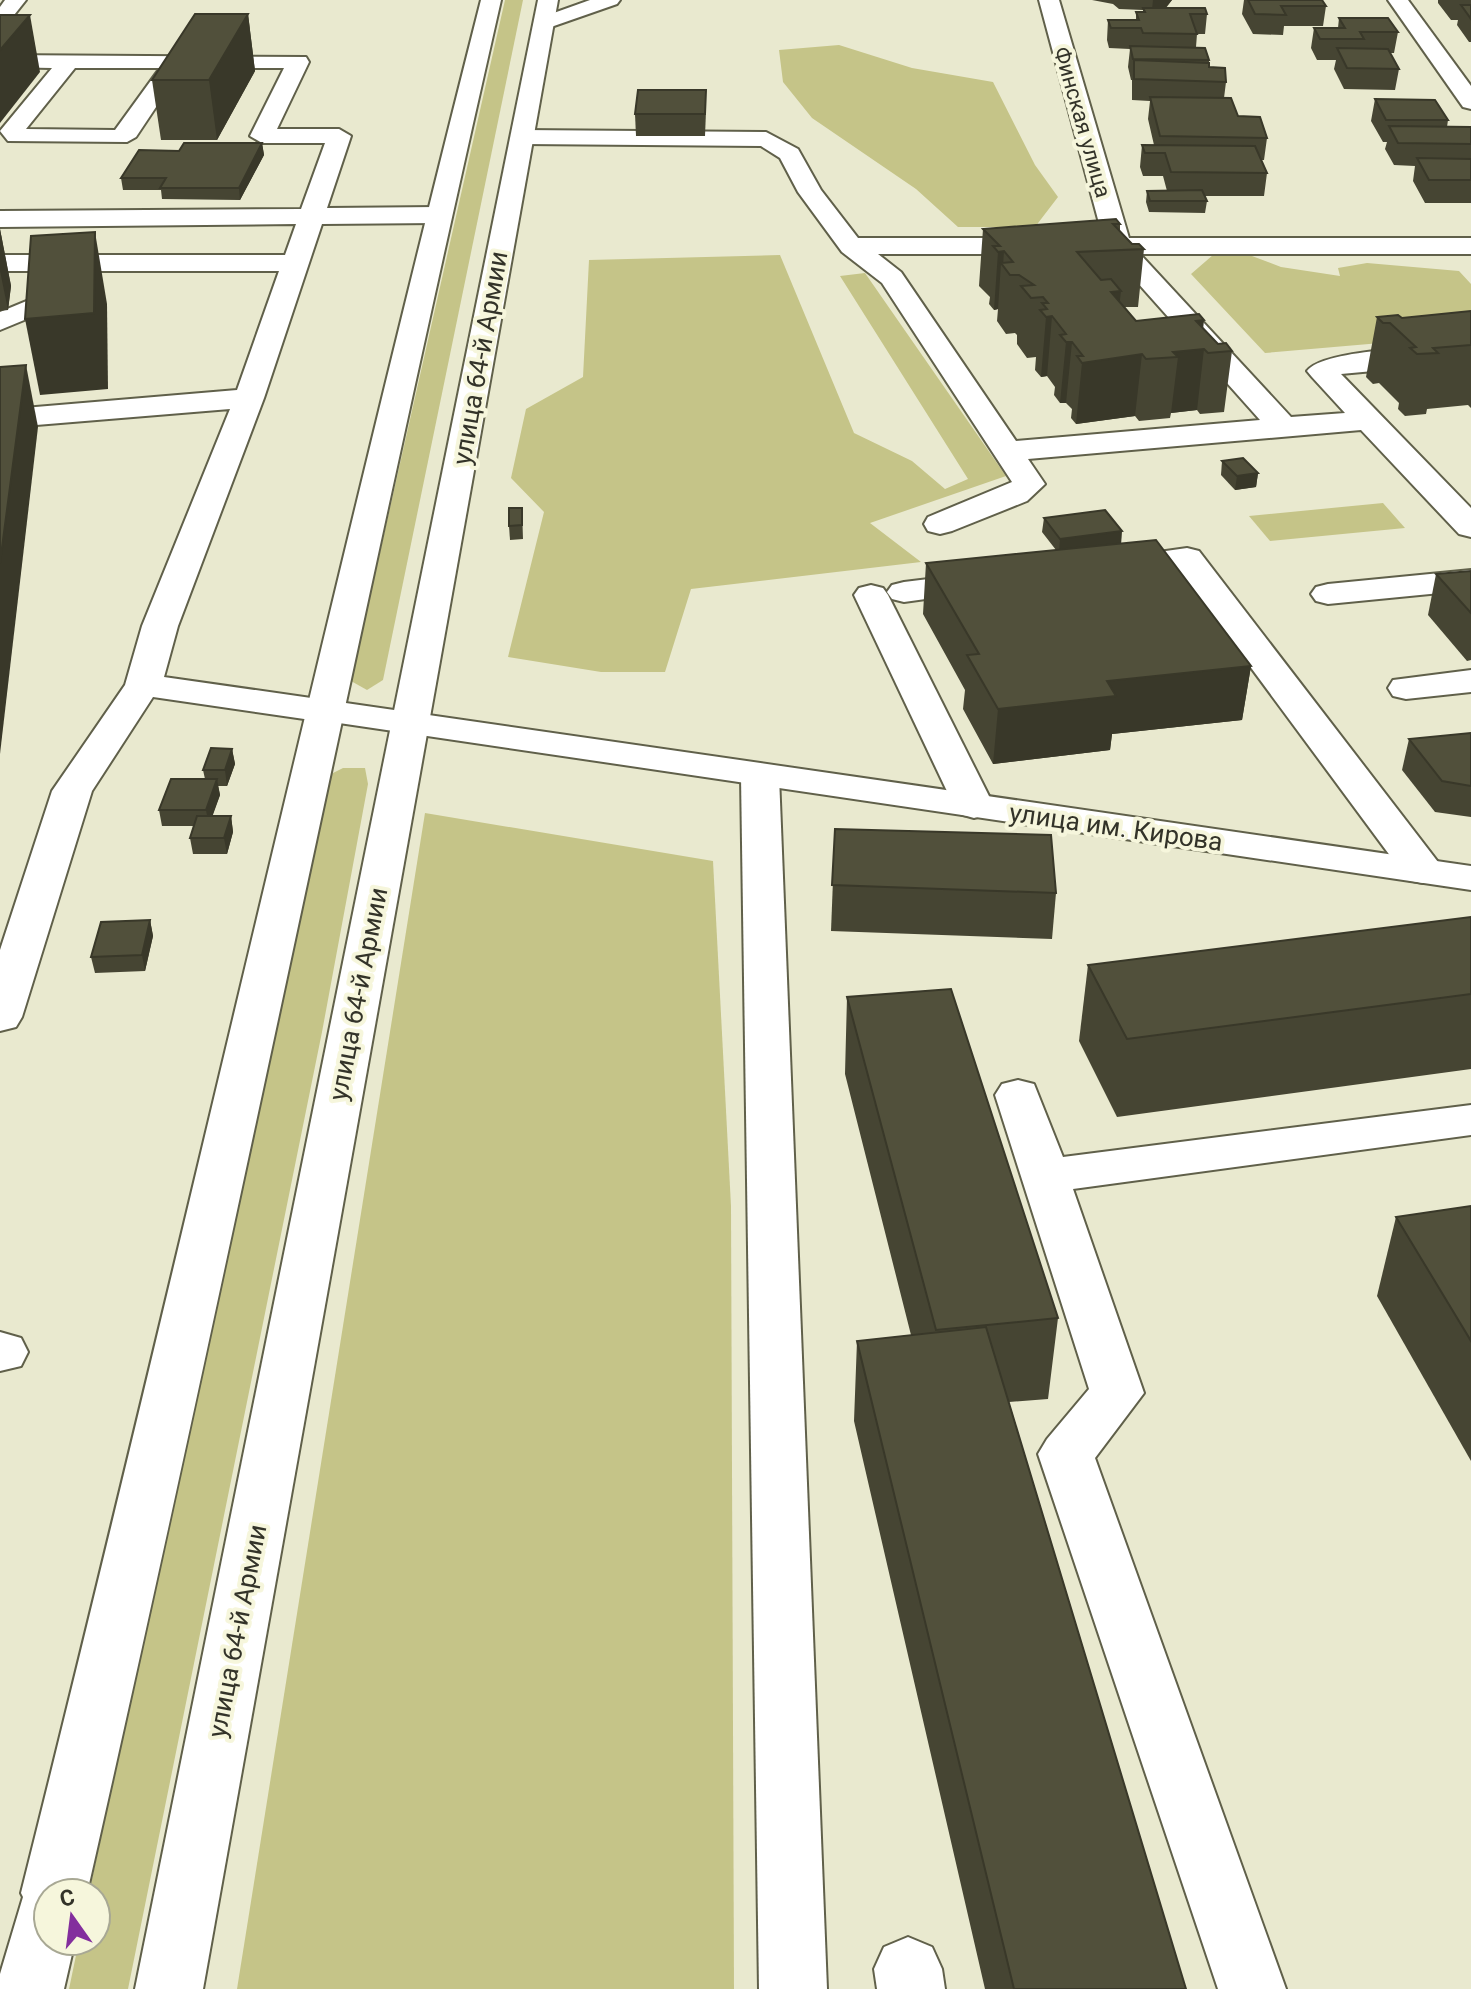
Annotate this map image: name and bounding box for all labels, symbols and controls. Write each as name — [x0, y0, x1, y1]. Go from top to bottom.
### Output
street label: Финская улица — [1049, 44, 1116, 200]
street label: улица 64-й Армии — [446, 249, 514, 467]
street label: улица им. Кирова — [1007, 797, 1225, 857]
street label: улица 64-й Армии — [323, 885, 393, 1103]
street label: улица 64-й Армии — [202, 1522, 272, 1740]
north arrow — [32, 1877, 112, 1957]
text: С — [57, 1884, 77, 1912]

